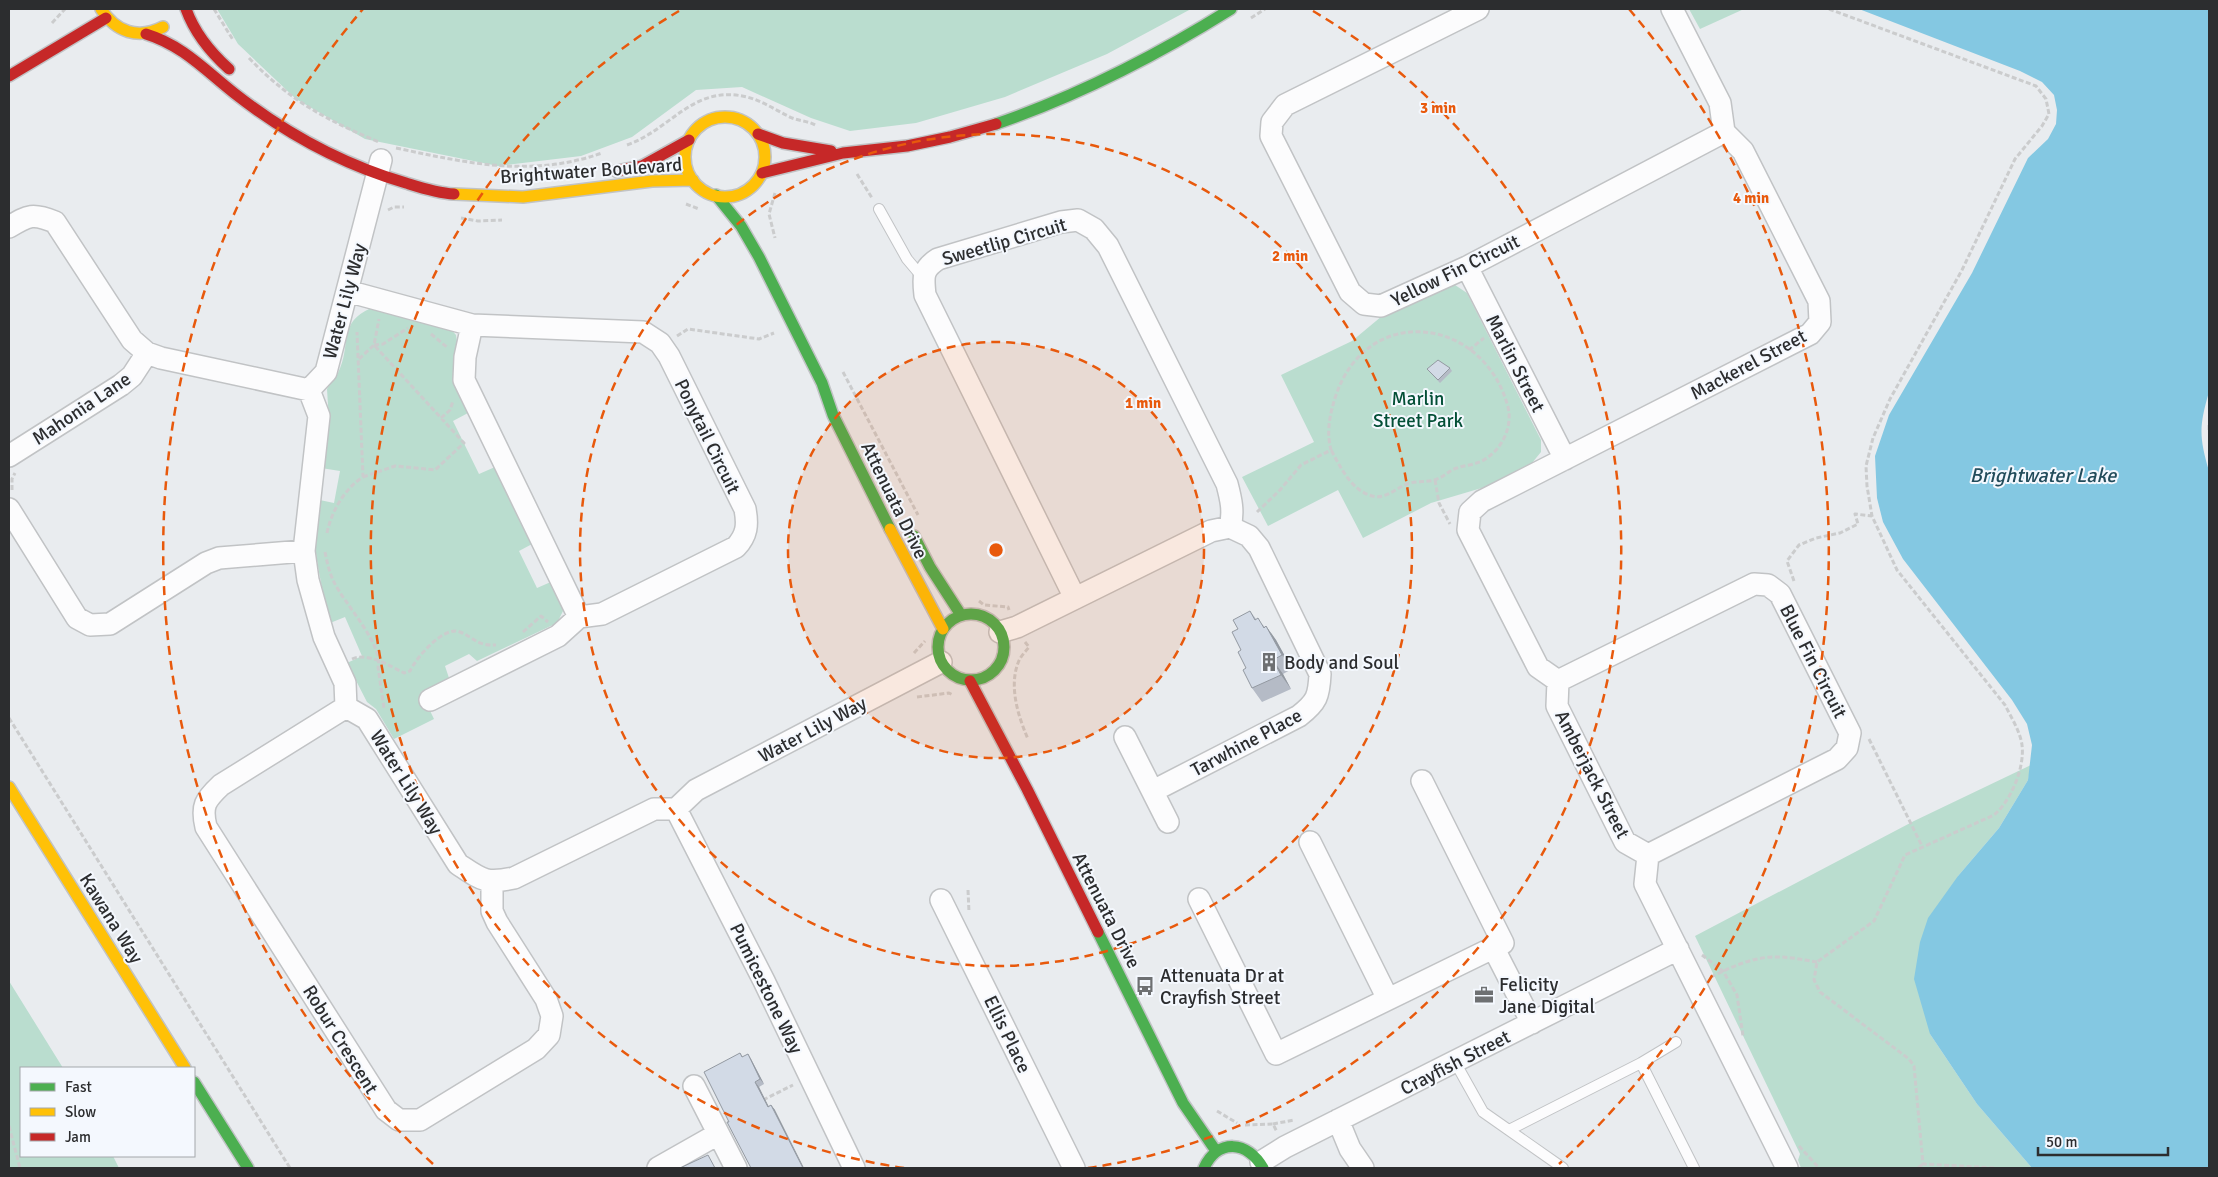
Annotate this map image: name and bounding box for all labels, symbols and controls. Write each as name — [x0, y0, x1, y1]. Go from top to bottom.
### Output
text: 3 min — [1420, 99, 1456, 117]
street label: Brightwater Boulevard — [499, 153, 683, 189]
text: 4 min — [1733, 189, 1769, 207]
street label: Sweetlip Circuit — [939, 213, 1070, 271]
street label: Yellow Fin Circuit — [1387, 229, 1524, 312]
street label: Water Lily Way — [318, 241, 372, 362]
text: 2 min — [1272, 247, 1308, 265]
street label: Marlin Street — [1480, 310, 1550, 417]
street label: Mackerel Street — [1686, 324, 1811, 406]
street label: Mahonia Lane — [28, 367, 135, 451]
street label: Ponytail Circuit — [669, 375, 745, 498]
park label: Marlin Street Park — [1373, 387, 1464, 433]
text: 1 min — [1125, 394, 1161, 412]
street label: Attenuata Drive — [855, 438, 933, 563]
water label: Brightwater Lake — [1970, 463, 2117, 488]
centre of rings — [987, 541, 1005, 559]
street label: Blue Fin Circuit — [1774, 600, 1852, 723]
building icon: Body and Soul — [1258, 651, 1280, 673]
place label: Body and Soul — [1284, 651, 1399, 675]
street label: Water Lily Way — [754, 691, 871, 768]
street label: Tarwhine Place — [1187, 704, 1306, 782]
street label: Amberjack Street — [1549, 706, 1635, 843]
street label: Water Lily Way — [364, 726, 448, 839]
street label: Attenuata Drive — [1067, 848, 1146, 973]
street label: Kawana Way — [74, 869, 148, 968]
street label: Pumicestone Way — [724, 919, 808, 1058]
place label: Attenuata Dr at Crayfish Street — [1160, 964, 1284, 1010]
place label: Felicity Jane Digital — [1499, 973, 1595, 1019]
bus stop icon: Attenuata Dr at Crayfish Street — [1134, 975, 1156, 997]
street label: Robur Crescent — [297, 981, 383, 1099]
office icon: Felicity Jane Digital — [1473, 984, 1495, 1006]
street label: Ellis Place — [978, 992, 1036, 1077]
street label: Crayfish Street — [1396, 1025, 1515, 1101]
legend — [20, 1067, 195, 1157]
text: Fast — [65, 1078, 92, 1096]
text: Slow — [65, 1103, 96, 1121]
scale bar — [2038, 1124, 2168, 1156]
text: Jam — [65, 1128, 91, 1146]
text: 50 m — [2046, 1133, 2077, 1151]

